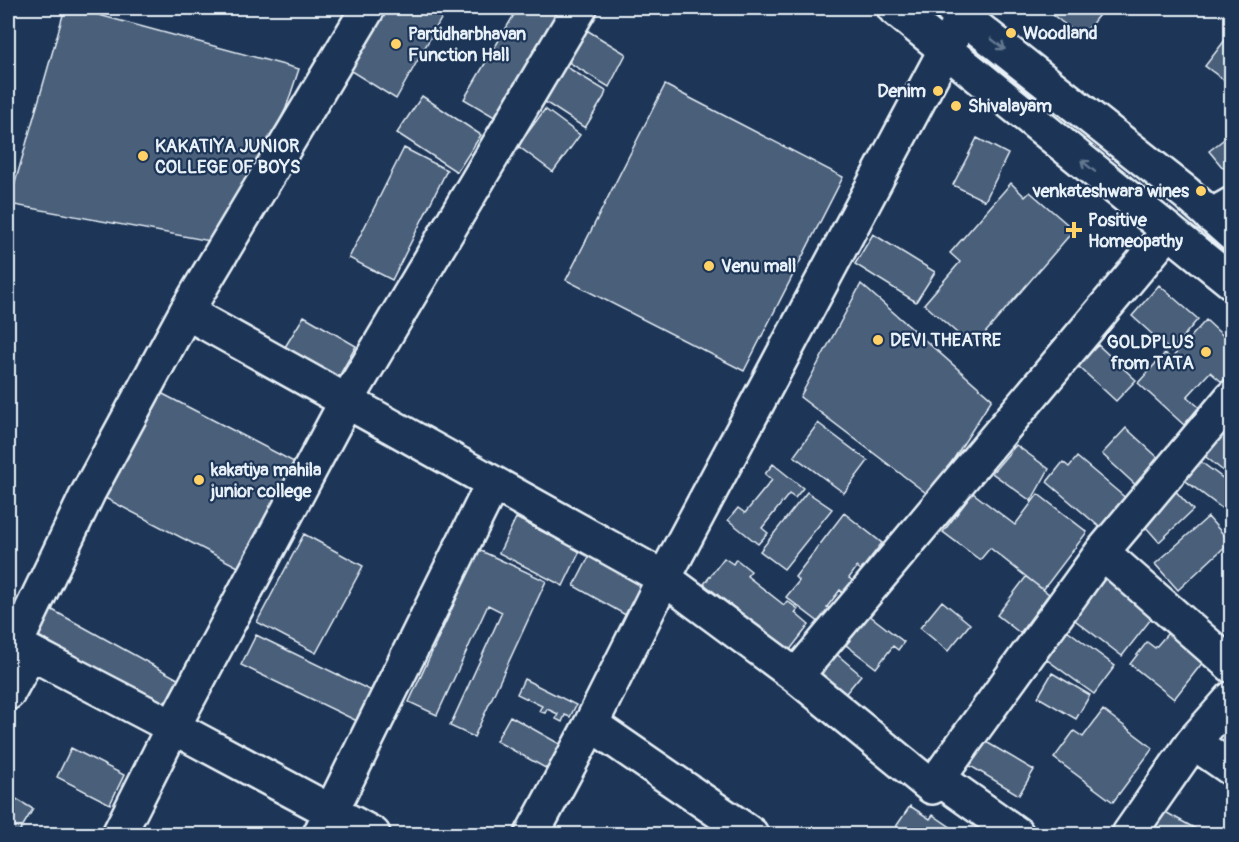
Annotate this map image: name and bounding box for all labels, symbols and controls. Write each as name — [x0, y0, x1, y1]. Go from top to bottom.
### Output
place label: Woodland — [1023, 22, 1098, 45]
place label: Partidharbhavan Function Hall — [408, 23, 526, 67]
marker: Woodland — [1004, 26, 1018, 40]
marker: Partidharbhavan Function Hall — [389, 37, 403, 51]
one-way arrow — [989, 37, 1005, 50]
place label: Denim — [877, 80, 926, 103]
marker: Denim — [931, 84, 945, 98]
place label: Shivalayam — [968, 95, 1052, 118]
marker: Shivalayam — [949, 99, 963, 113]
place label: KAKATIYA JUNIOR COLLEGE OF BOYS — [155, 135, 300, 179]
marker: KAKATIYA JUNIOR COLLEGE OF BOYS — [136, 149, 150, 163]
one-way arrow — [1081, 159, 1097, 172]
place label: venkateshwara wines — [1032, 180, 1190, 203]
marker: venkateshwara wines — [1194, 184, 1208, 198]
place label: Positive Homeopathy — [1088, 209, 1183, 253]
marker: Positive Homeopathy — [1065, 221, 1083, 239]
place label: Venu mall — [721, 255, 796, 278]
marker: Venu mall — [702, 259, 716, 273]
place label: DEVI THEATRE — [890, 329, 1002, 352]
place label: GOLDPLUS from TATA — [1107, 331, 1194, 375]
marker: DEVI THEATRE — [871, 333, 885, 347]
marker: GOLDPLUS from TATA — [1199, 345, 1213, 359]
place label: kakatiya mahila junior college — [210, 459, 322, 503]
marker: kakatiya mahila junior college — [192, 473, 206, 487]

